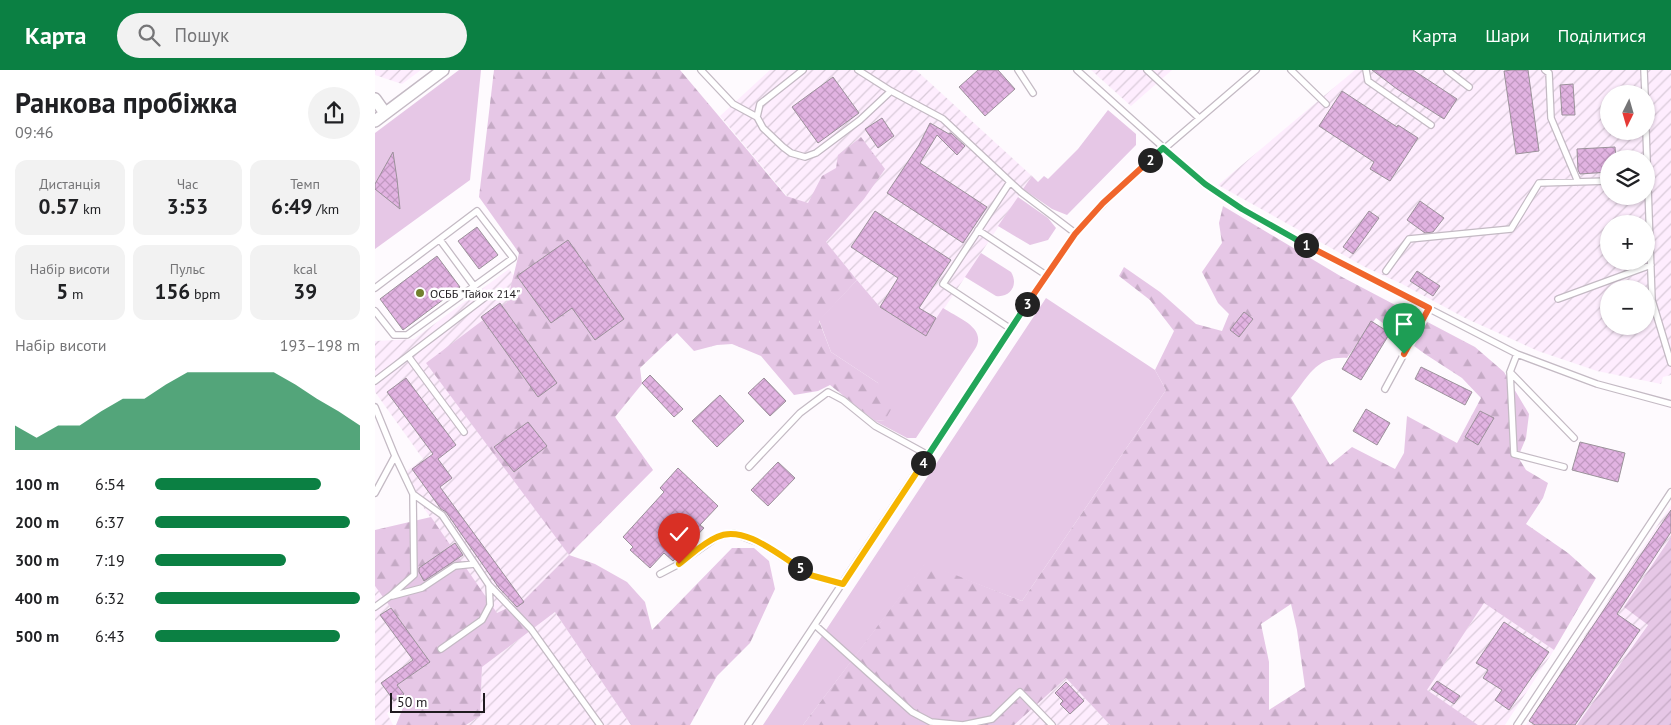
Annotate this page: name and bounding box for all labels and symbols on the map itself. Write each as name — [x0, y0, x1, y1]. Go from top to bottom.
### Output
north arrow — [1600, 85, 1655, 140]
pin: 2 — [1137, 148, 1163, 172]
pin: 1 — [1293, 232, 1319, 258]
place label: ОСББ "Гайок 214" — [430, 286, 520, 301]
marker: ОСББ "Гайок 214" — [414, 287, 426, 299]
pin: 3 — [1015, 292, 1039, 316]
pin — [1383, 303, 1425, 354]
pin: 4 — [911, 450, 935, 476]
pin — [658, 513, 700, 564]
pin: 5 — [787, 556, 813, 580]
scale bar — [390, 690, 485, 713]

